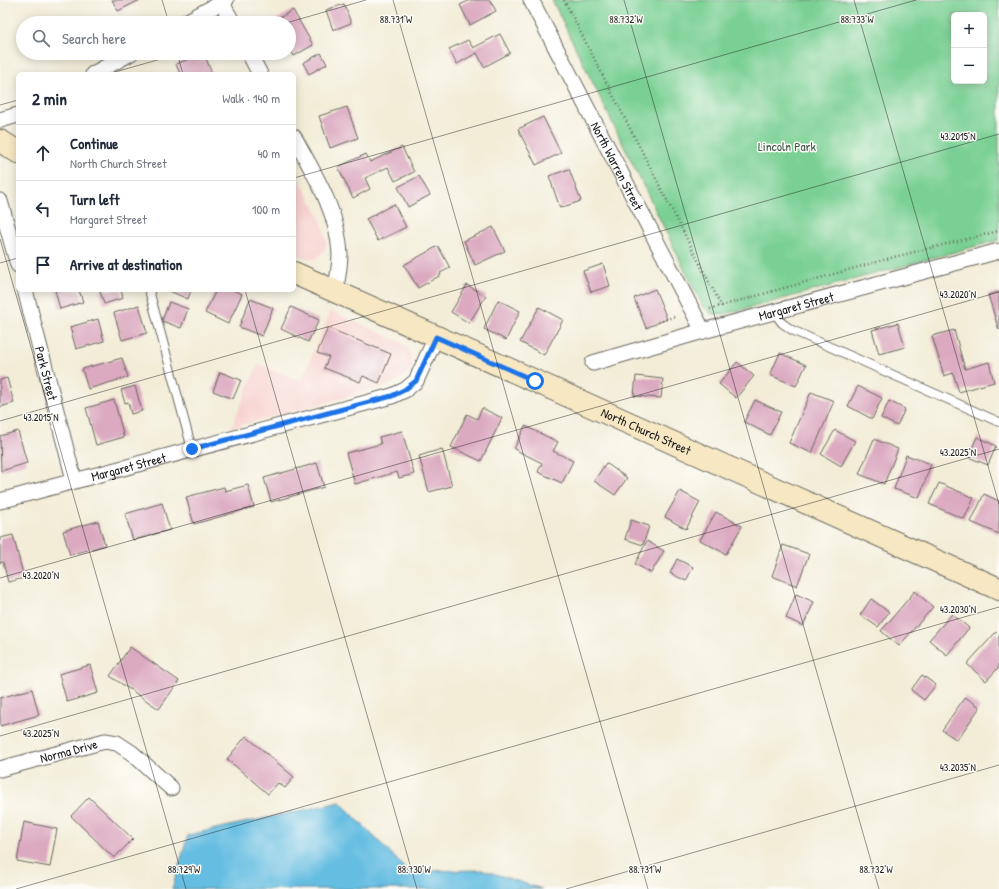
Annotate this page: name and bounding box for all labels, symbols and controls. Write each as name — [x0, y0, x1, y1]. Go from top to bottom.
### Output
map controls — [951, 12, 987, 84]
button: + — [951, 12, 987, 48]
text: 88.731°W — [380, 13, 413, 26]
text: 88.732°W — [609, 13, 644, 26]
text: 88.733°W — [840, 13, 874, 26]
search box — [16, 16, 296, 60]
icon: search — [30, 27, 52, 49]
text: Search here — [62, 28, 126, 49]
button: − — [951, 48, 987, 84]
text: 2 min — [32, 87, 67, 110]
text: Walk · 140 m — [222, 89, 280, 107]
street label: North Warren Street — [587, 118, 648, 214]
text: 43.2015°N — [940, 130, 976, 143]
text: Continue — [70, 133, 118, 154]
park label: Lincoln Park — [758, 137, 817, 155]
icon: ahead — [32, 142, 54, 164]
text: 40 m — [257, 144, 280, 162]
text: North Church Street — [70, 154, 167, 172]
text: Turn left — [70, 189, 120, 210]
icon: left — [32, 198, 54, 220]
text: 100 m — [252, 200, 280, 218]
text: Margaret Street — [70, 210, 147, 228]
icon: arrive — [32, 254, 54, 276]
text: Arrive at destination — [70, 254, 182, 275]
street label: Margaret Street — [757, 287, 836, 325]
text: 43.2020°N — [940, 288, 976, 301]
street label: Park Street — [31, 344, 62, 403]
route start — [526, 372, 544, 390]
street label: North Church Street — [598, 403, 695, 459]
text: 43.2015°N — [23, 411, 59, 424]
route end — [183, 440, 201, 458]
text: 43.2025°N — [940, 446, 976, 459]
street label: Margaret Street — [89, 448, 168, 485]
text: 43.2020°N — [23, 569, 59, 582]
text: 43.2030°N — [940, 603, 976, 616]
text: 43.2025°N — [23, 727, 59, 740]
street label: Norma Drive — [38, 734, 99, 767]
text: 43.2035°N — [940, 761, 976, 774]
text: 88.729°W — [168, 863, 201, 876]
text: 88.730°W — [397, 863, 431, 876]
text: 88.731°W — [629, 863, 662, 876]
text: 88.732°W — [859, 863, 894, 876]

